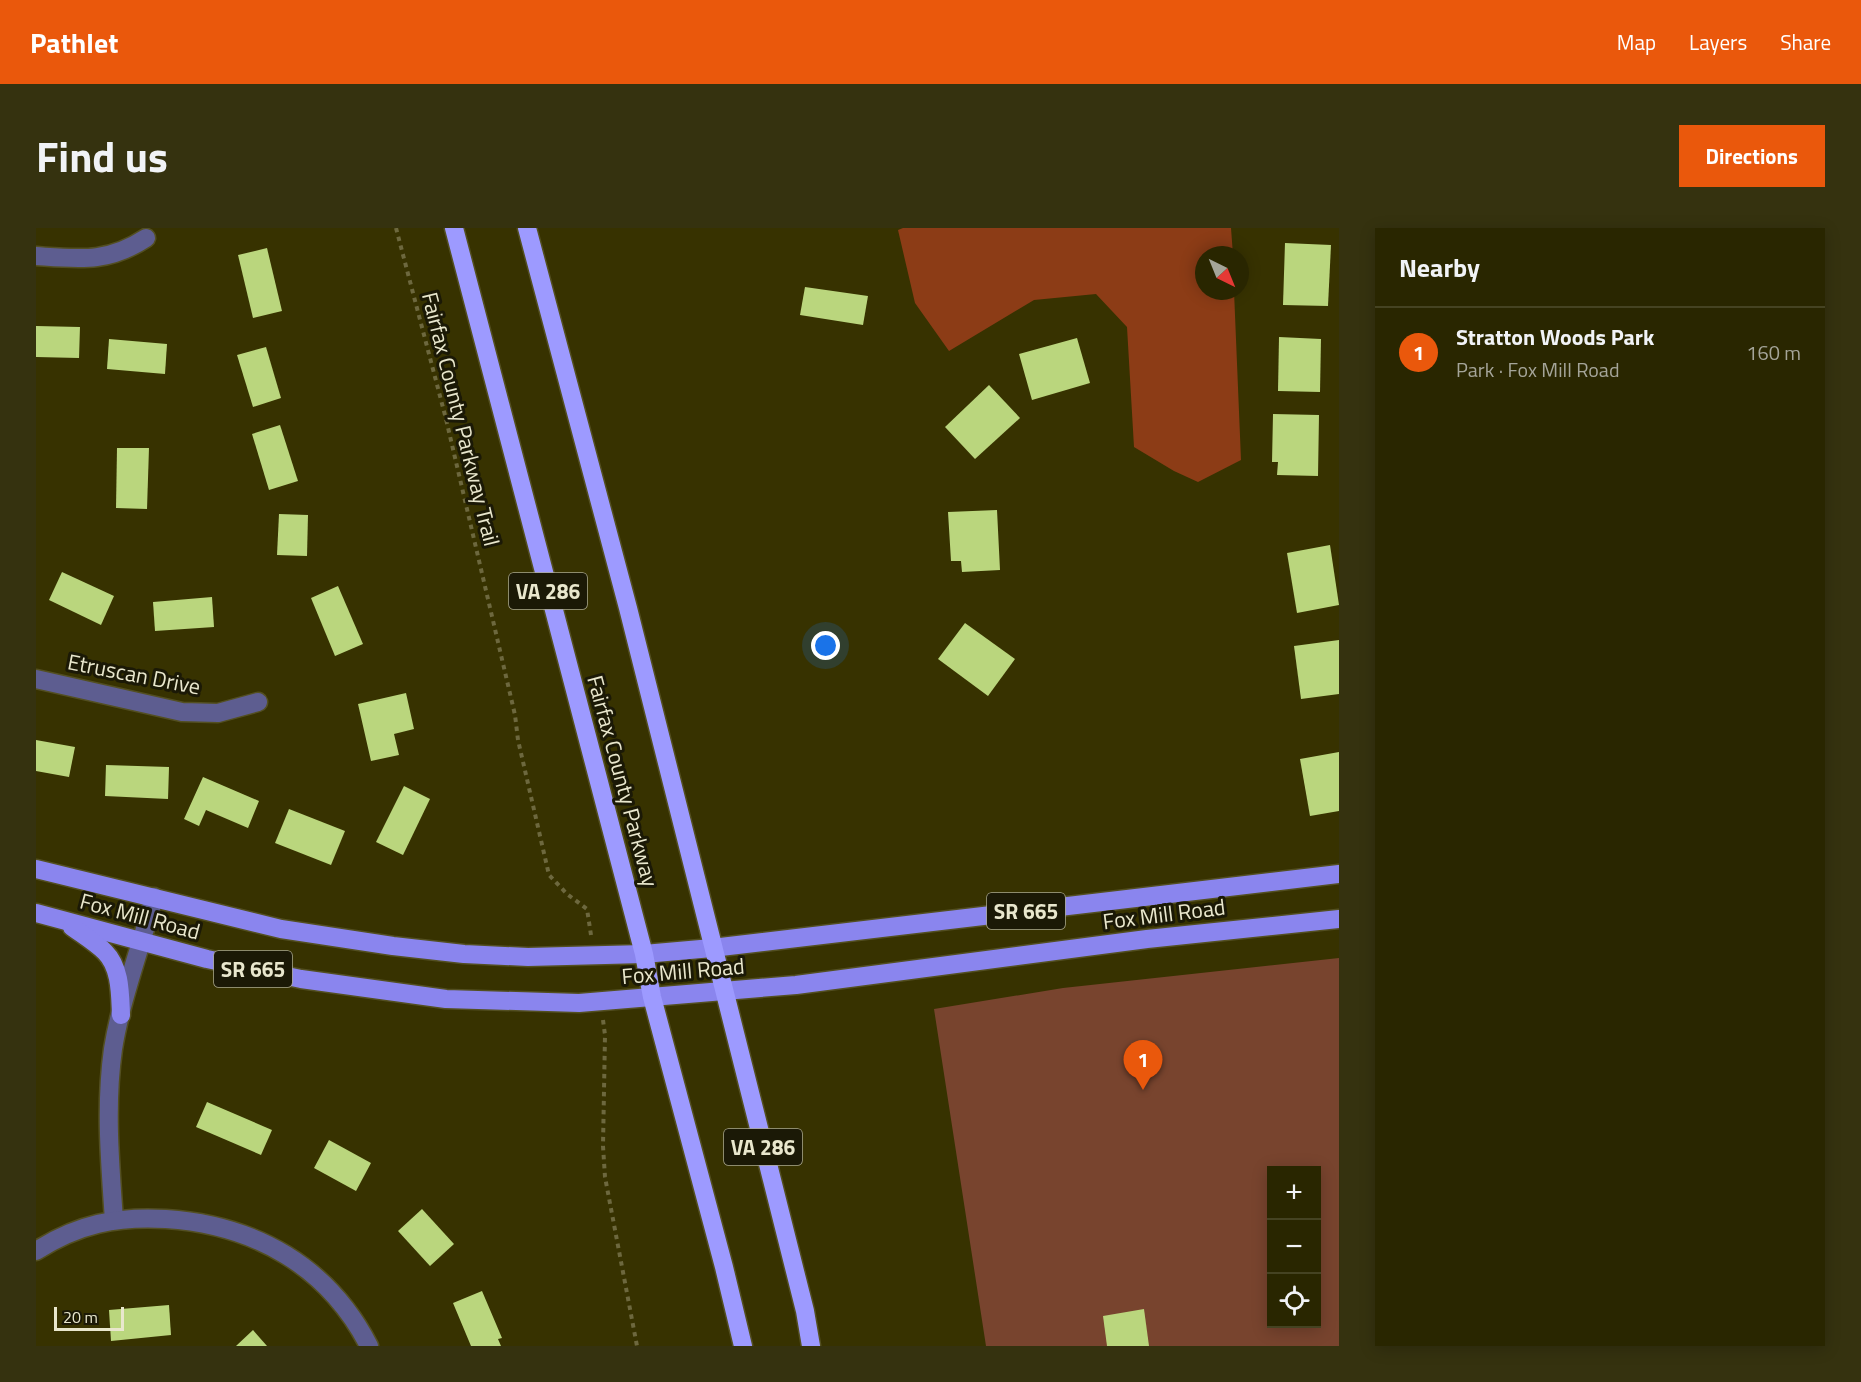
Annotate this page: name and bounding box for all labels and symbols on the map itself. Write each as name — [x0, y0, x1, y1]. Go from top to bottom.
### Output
north arrow — [1195, 246, 1249, 300]
street label: Fairfax County Parkway Trail — [413, 288, 509, 550]
road number: VA 286 — [509, 573, 587, 609]
your location — [811, 631, 840, 660]
street label: Etruscan Drive — [65, 644, 203, 704]
street label: Fairfax County Parkway — [578, 671, 668, 891]
street label: Fox Mill Road — [76, 884, 204, 948]
street label: Fox Mill Road — [1101, 890, 1227, 938]
road number: SR 665 — [987, 893, 1065, 929]
street label: Fox Mill Road — [620, 949, 746, 993]
road number: SR 665 — [214, 951, 292, 987]
pin: 1 — [1124, 1040, 1162, 1090]
road number: VA 286 — [724, 1129, 802, 1165]
scale bar — [54, 1304, 124, 1332]

